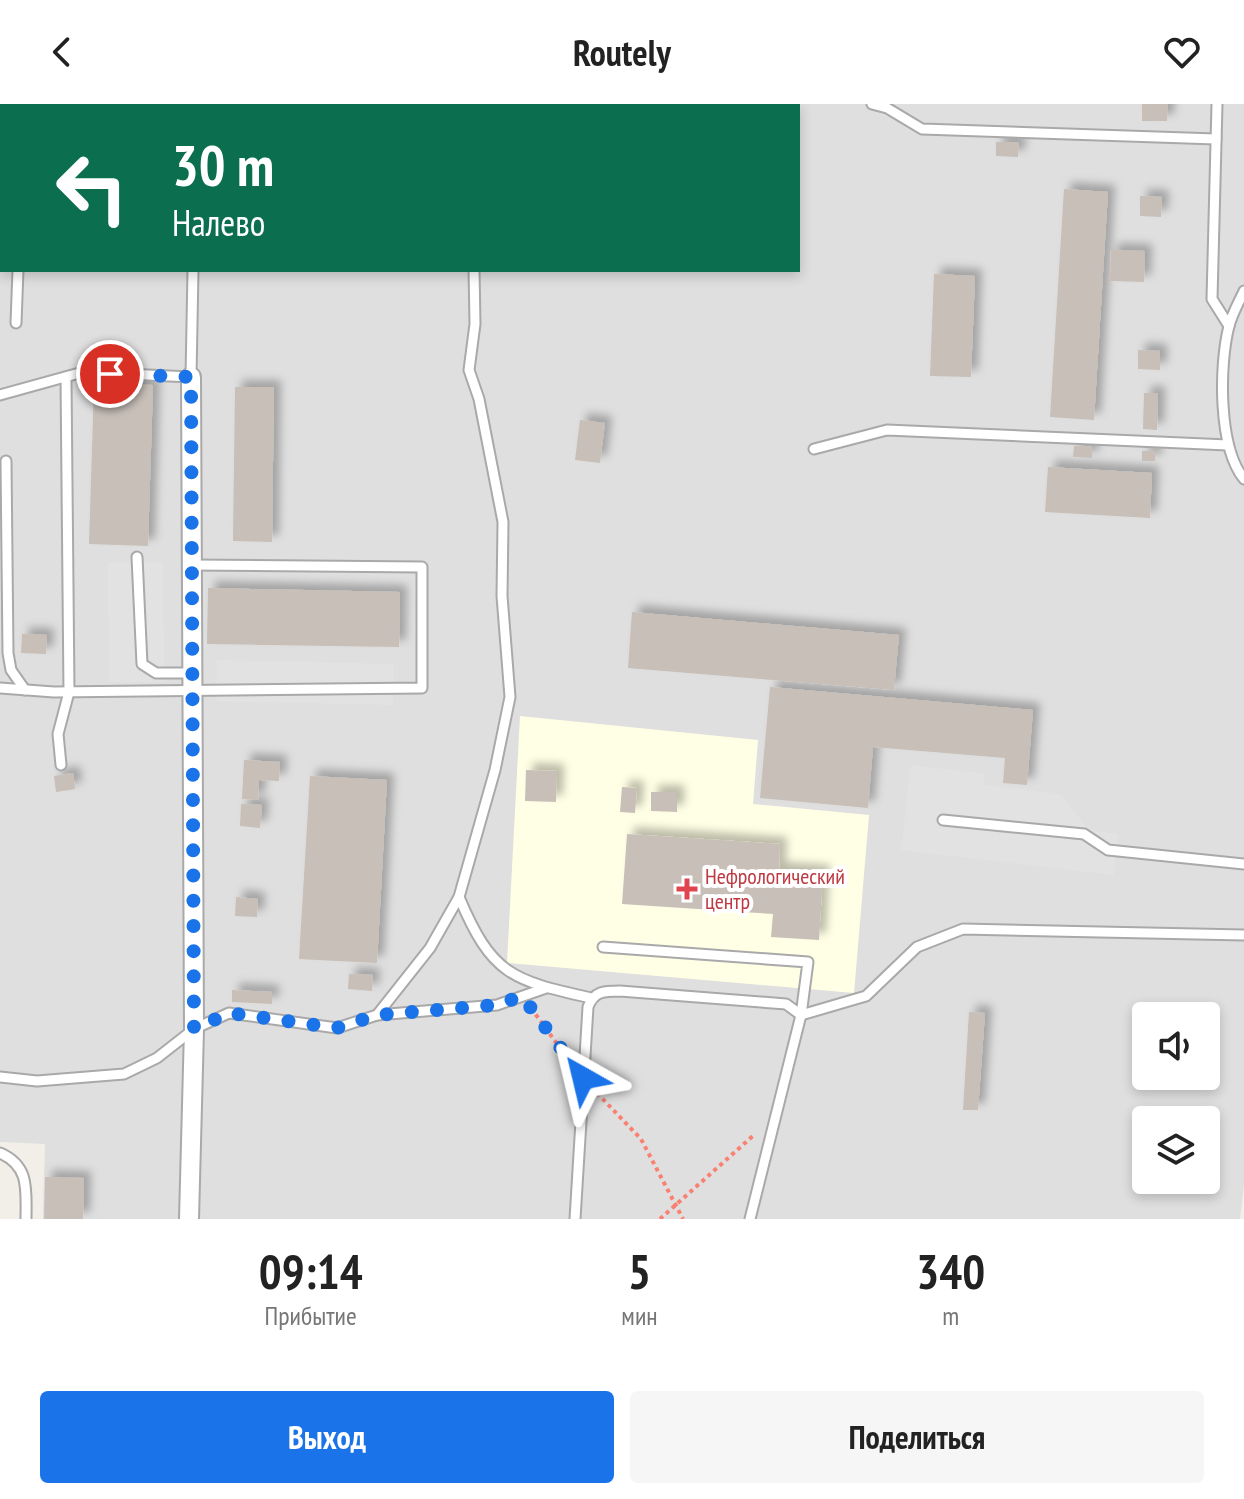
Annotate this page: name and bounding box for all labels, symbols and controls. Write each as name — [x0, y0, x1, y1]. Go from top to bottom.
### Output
text: Routely — [573, 29, 671, 76]
icon: back — [40, 30, 84, 74]
icon: heart — [1160, 30, 1204, 74]
text: 30 m — [172, 129, 274, 201]
icon: left — [40, 136, 144, 240]
text: Налево — [172, 199, 265, 246]
pin — [76, 340, 144, 408]
icon: arrive — [88, 352, 132, 396]
place label: Нефрологический центр — [705, 862, 845, 915]
marker: Нефрологический центр — [676, 878, 698, 900]
map controls — [1132, 1002, 1220, 1194]
button: sound — [1132, 1002, 1220, 1090]
position arrow — [541, 1036, 625, 1120]
button: layers — [1132, 1106, 1220, 1194]
text: 09:14 — [259, 1240, 363, 1302]
text: 5 — [628, 1240, 651, 1302]
text: 340 — [916, 1240, 985, 1302]
text: Прибытие — [265, 1299, 357, 1332]
text: мин — [621, 1299, 658, 1332]
text: m — [942, 1299, 959, 1332]
button: Выход — [40, 1391, 614, 1483]
button: Поделиться — [630, 1391, 1204, 1483]

